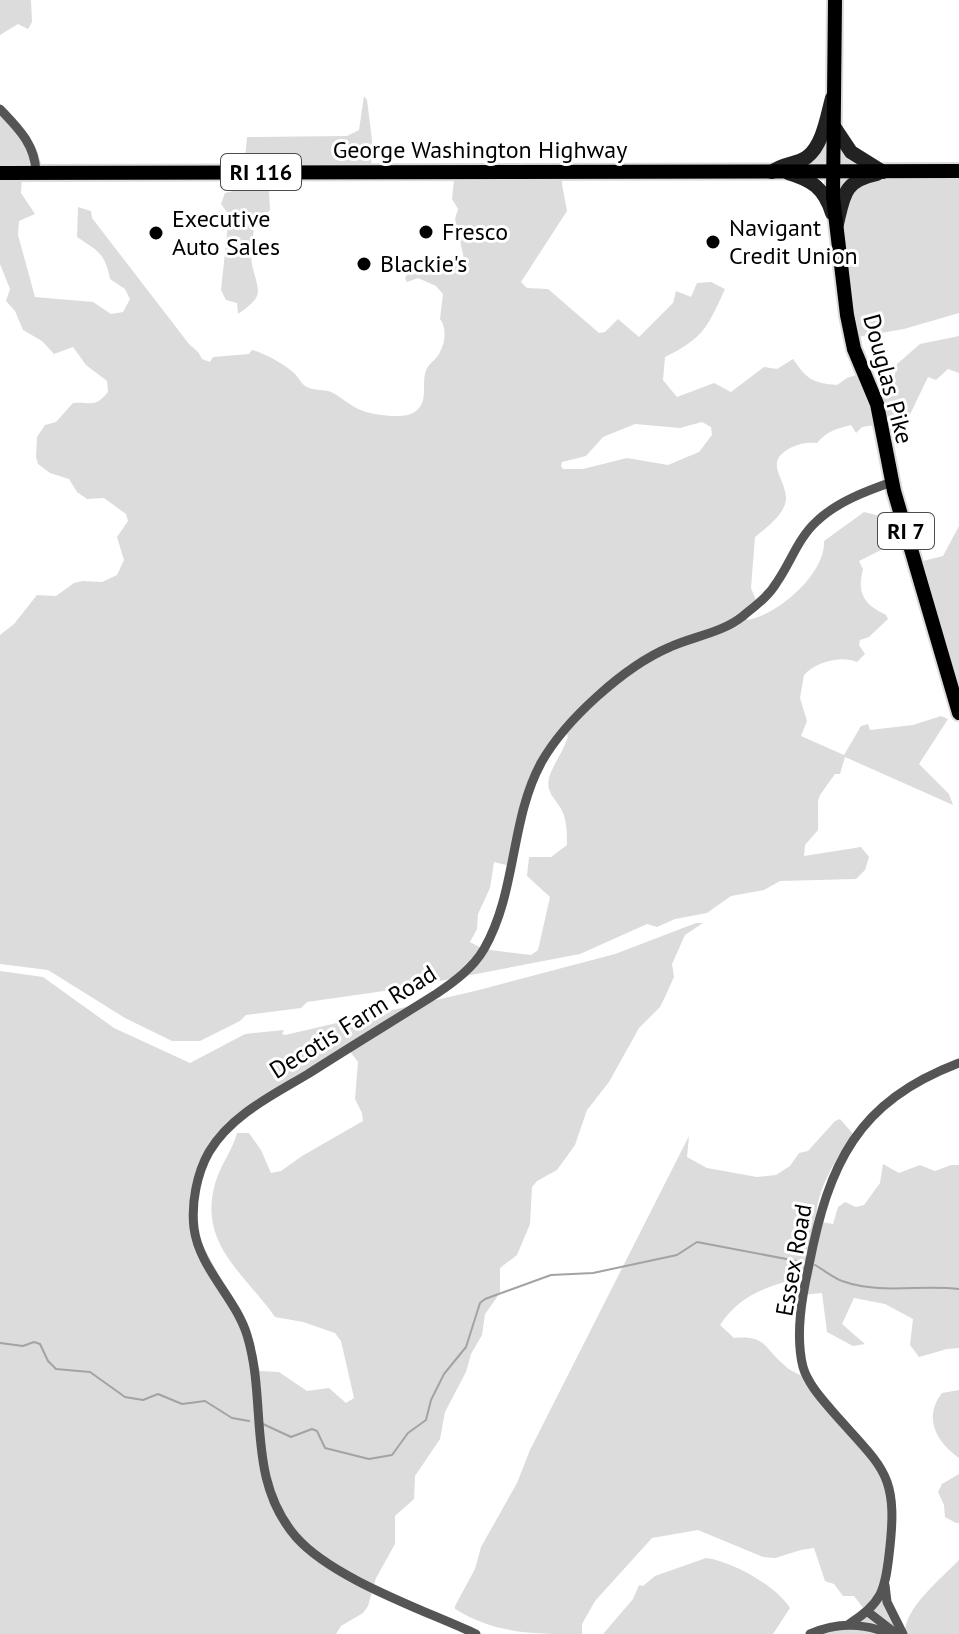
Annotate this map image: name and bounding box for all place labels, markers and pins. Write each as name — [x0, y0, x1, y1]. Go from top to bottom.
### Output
place label: Executive Auto Sales — [172, 203, 280, 262]
place label: Navigant Credit Union — [729, 212, 858, 271]
place label: Fresco — [442, 216, 508, 247]
marker: Fresco — [417, 223, 435, 241]
marker: Executive Auto Sales — [147, 224, 165, 242]
marker: Navigant Credit Union — [704, 233, 722, 251]
place label: Blackie's — [380, 248, 467, 279]
marker: Blackie's — [355, 255, 373, 273]

